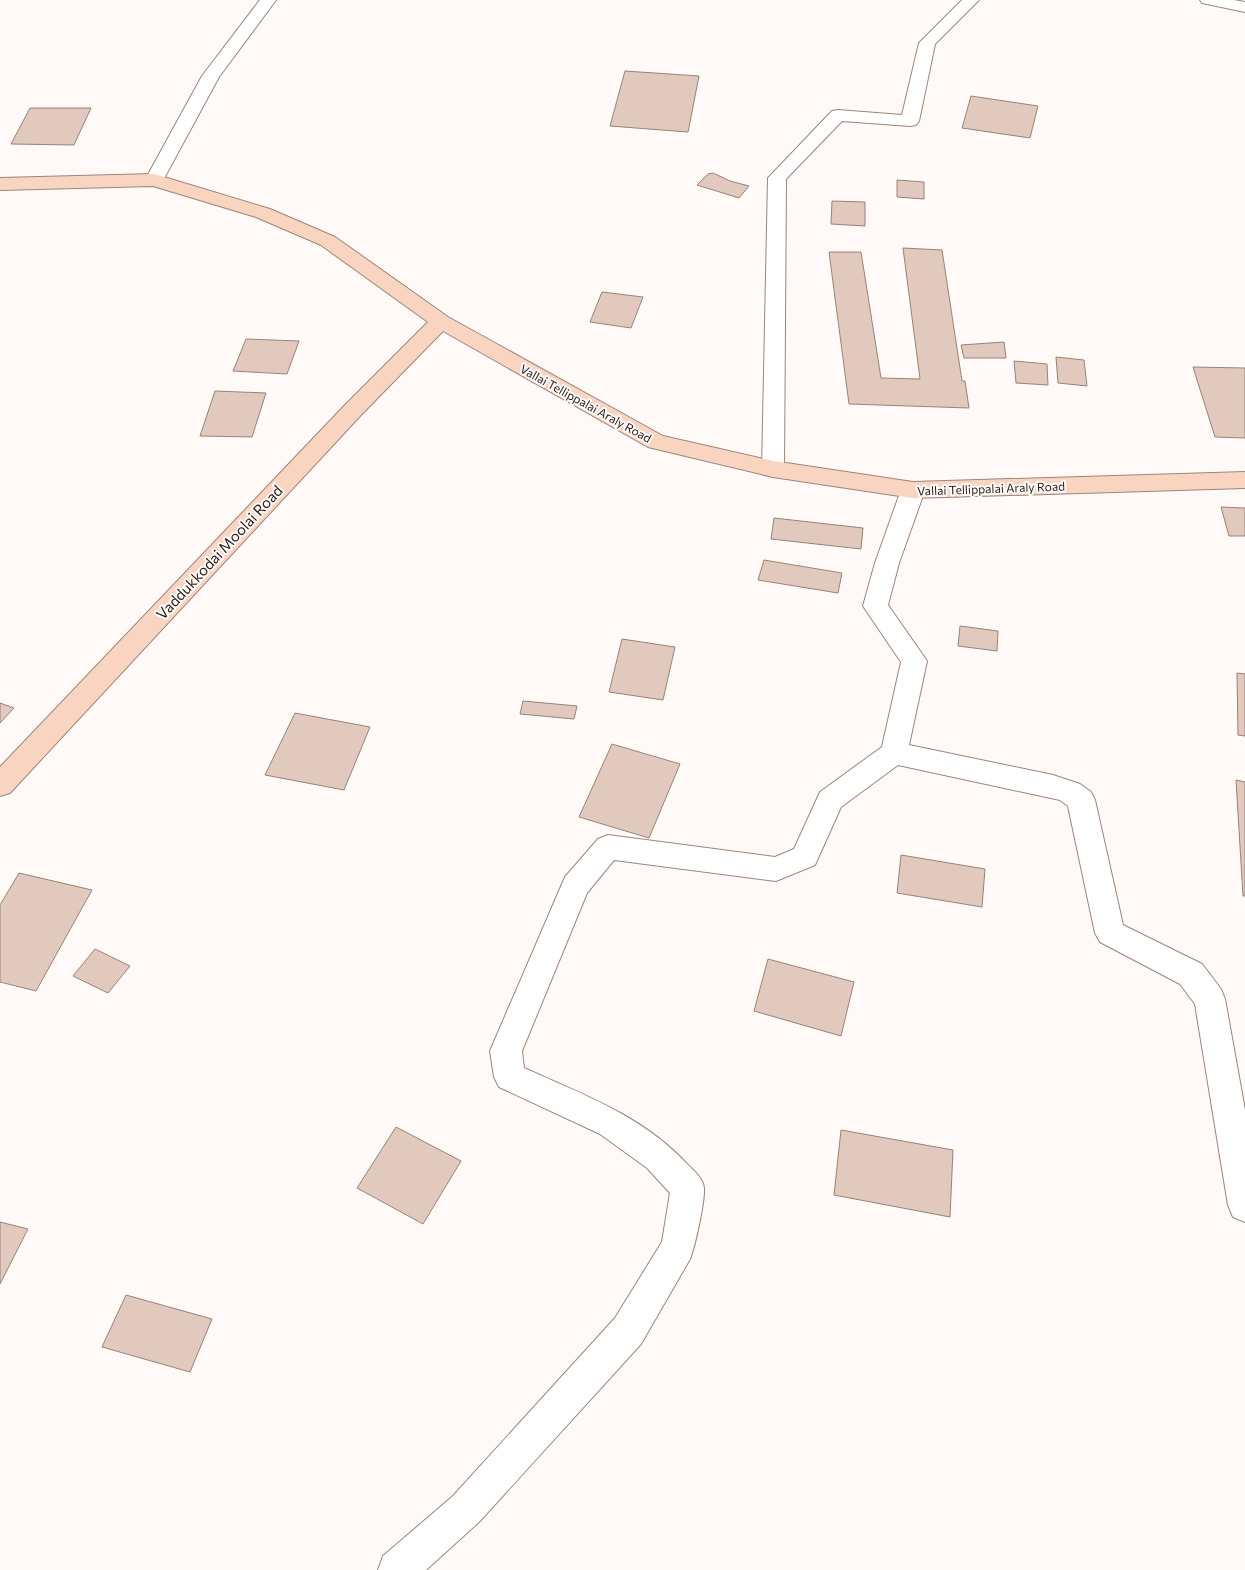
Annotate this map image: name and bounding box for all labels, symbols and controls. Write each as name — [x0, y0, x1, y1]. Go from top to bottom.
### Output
street label: Vallai Tellippalai Araly Road — [518, 361, 654, 445]
street label: Vallai Tellippalai Araly Road — [917, 478, 1065, 498]
street label: Vaddukkodai Moolai Road — [152, 481, 286, 623]

